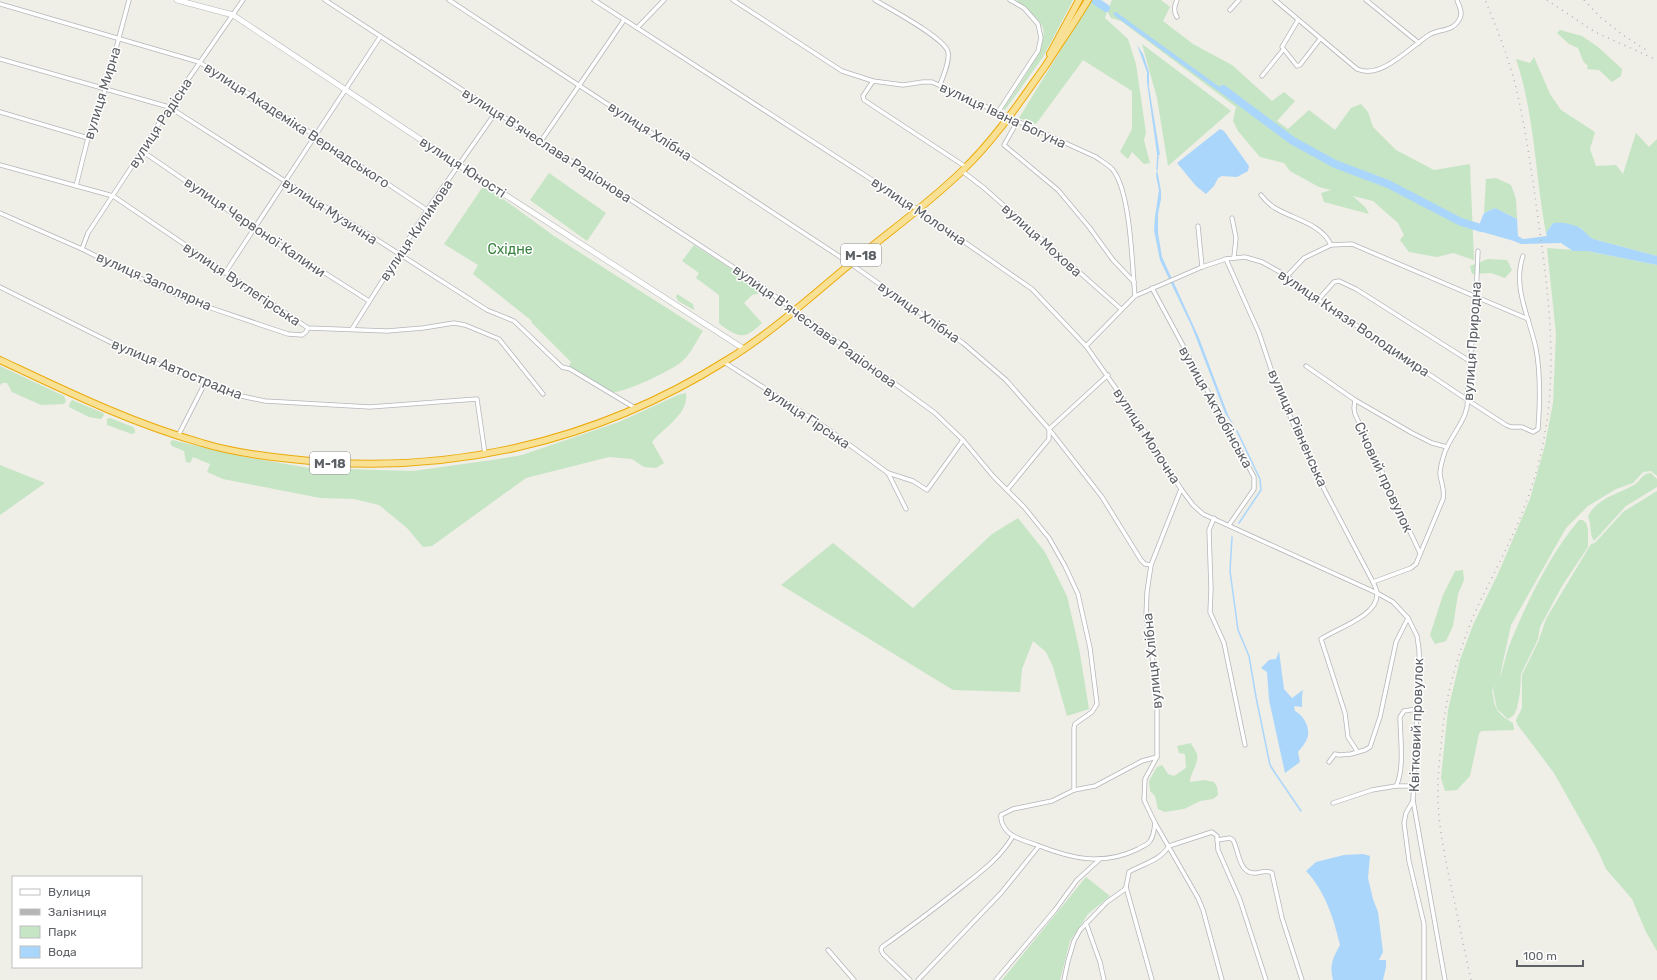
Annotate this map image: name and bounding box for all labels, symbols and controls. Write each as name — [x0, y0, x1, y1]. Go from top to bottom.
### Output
street label: вулиця Мирна — [80, 45, 125, 141]
street label: вулиця Академіка Вернадського — [201, 59, 393, 192]
street label: вулиця Радісна — [125, 75, 196, 171]
street label: вулиця Івана Богуна — [937, 79, 1069, 152]
street label: вулиця В'ячеслава Радіонова — [459, 84, 635, 207]
street label: вулиця Хлібна — [605, 98, 695, 165]
street label: вулиця Юності — [416, 133, 509, 202]
street label: вулиця Молочна — [868, 173, 969, 249]
street label: вулиця Червоної Калини — [181, 174, 328, 281]
street label: вулиця Музична — [279, 174, 380, 248]
street label: вулиця Килимова — [376, 176, 457, 284]
street label: вулиця Мохова — [998, 200, 1085, 281]
street label: вулиця Вуглегірська — [180, 239, 304, 330]
park label: Східне — [487, 241, 533, 258]
road number: М-18 — [841, 244, 881, 266]
street label: вулиця Заполярна — [94, 248, 214, 315]
street label: вулиця В'ячеслава Радіонова — [729, 261, 900, 392]
street label: вулиця Князя Володимира — [1275, 266, 1433, 381]
street label: вулиця Хлібна — [874, 278, 963, 347]
street label: вулиця Природна — [1460, 281, 1485, 401]
street label: вулиця Автострадна — [109, 335, 245, 403]
street label: вулиця Актюбінська — [1175, 343, 1256, 471]
street label: вулиця Рівненська — [1264, 367, 1331, 489]
street label: вулиця Гірська — [760, 382, 853, 453]
street label: вулиця Молочна — [1109, 385, 1184, 487]
street label: Січовий провулок — [1350, 419, 1417, 536]
road number: М-18 — [310, 452, 350, 474]
street label: вулиця Хлібна — [1139, 612, 1166, 710]
street label: Квітковий провулок — [1406, 657, 1427, 792]
legend — [12, 876, 142, 968]
text: Вулиця — [48, 885, 90, 899]
text: Залізниця — [48, 905, 107, 919]
text: Парк — [48, 925, 77, 939]
scale bar — [1517, 942, 1583, 968]
text: Вода — [48, 945, 77, 959]
text: 100 m — [1523, 949, 1557, 963]

